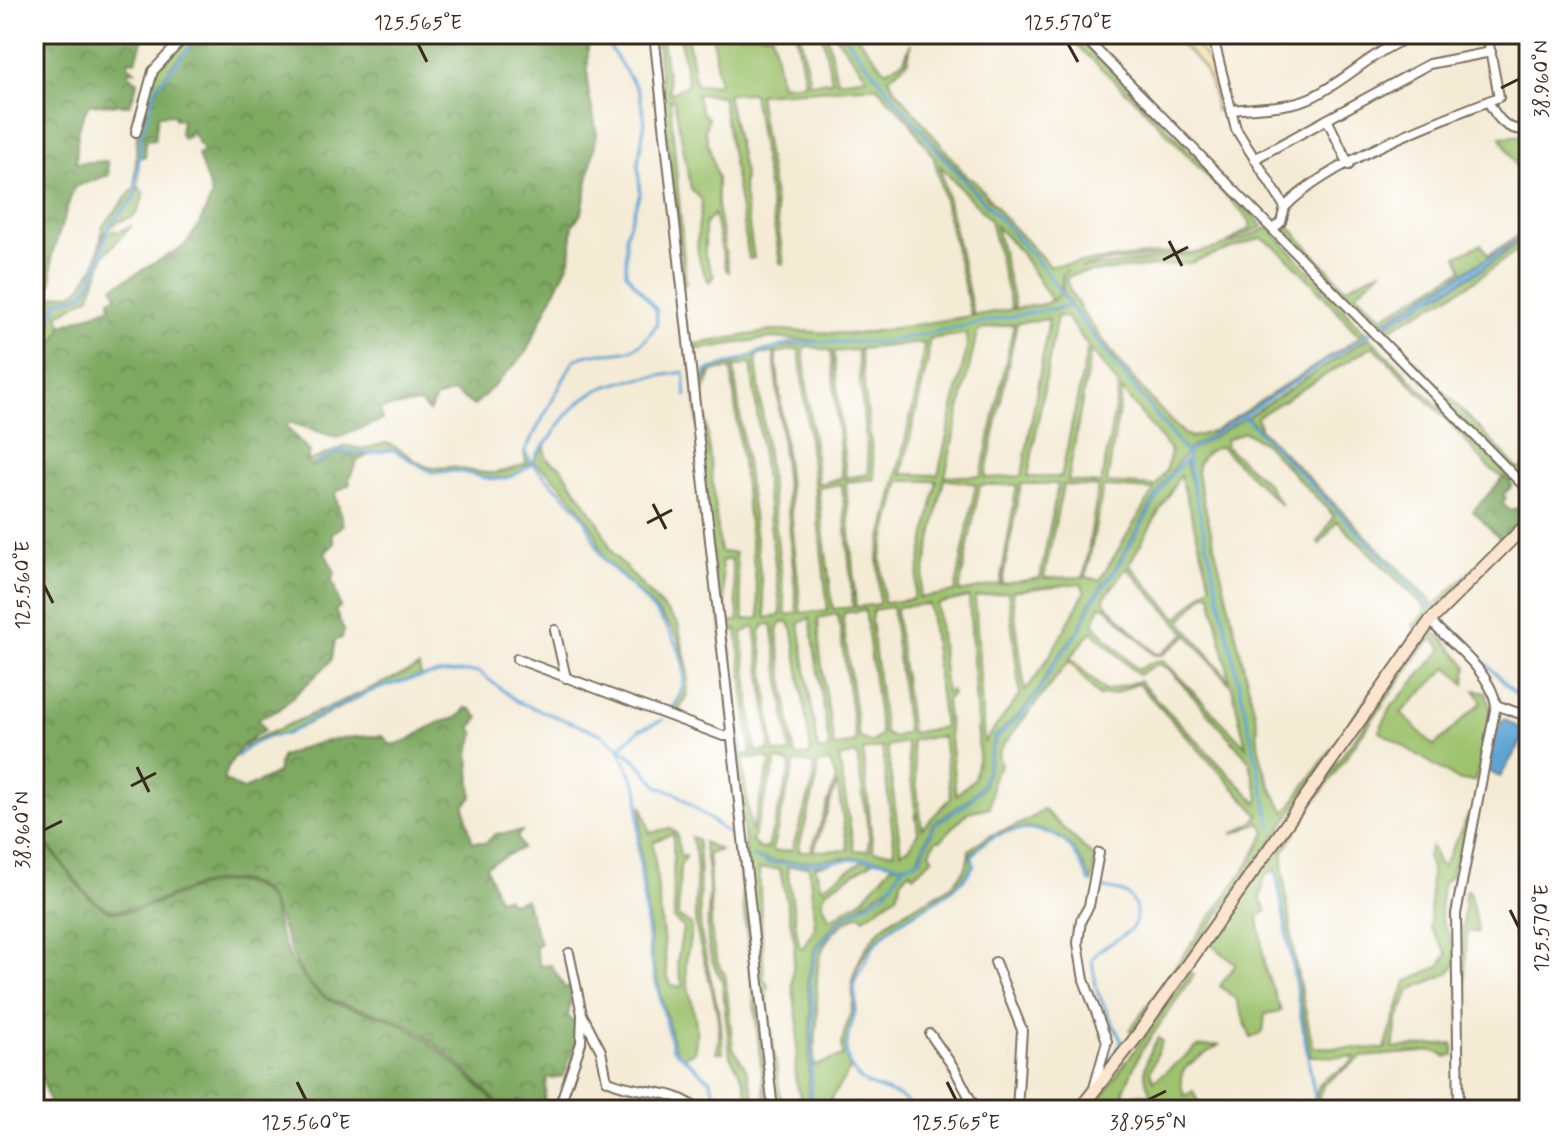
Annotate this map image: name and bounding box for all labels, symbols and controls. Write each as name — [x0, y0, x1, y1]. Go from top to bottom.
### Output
text: 125.565°E — [374, 10, 462, 37]
text: 125.570°E — [1024, 10, 1112, 37]
text: 38.960°N — [1529, 40, 1556, 118]
text: 125.560°E — [10, 541, 37, 629]
text: 38.960°N — [10, 791, 37, 869]
text: 125.570°E — [1529, 884, 1556, 972]
text: 125.560°E — [262, 1110, 350, 1137]
text: 125.565°E — [912, 1110, 1000, 1137]
text: 38.955°N — [1110, 1110, 1186, 1137]

